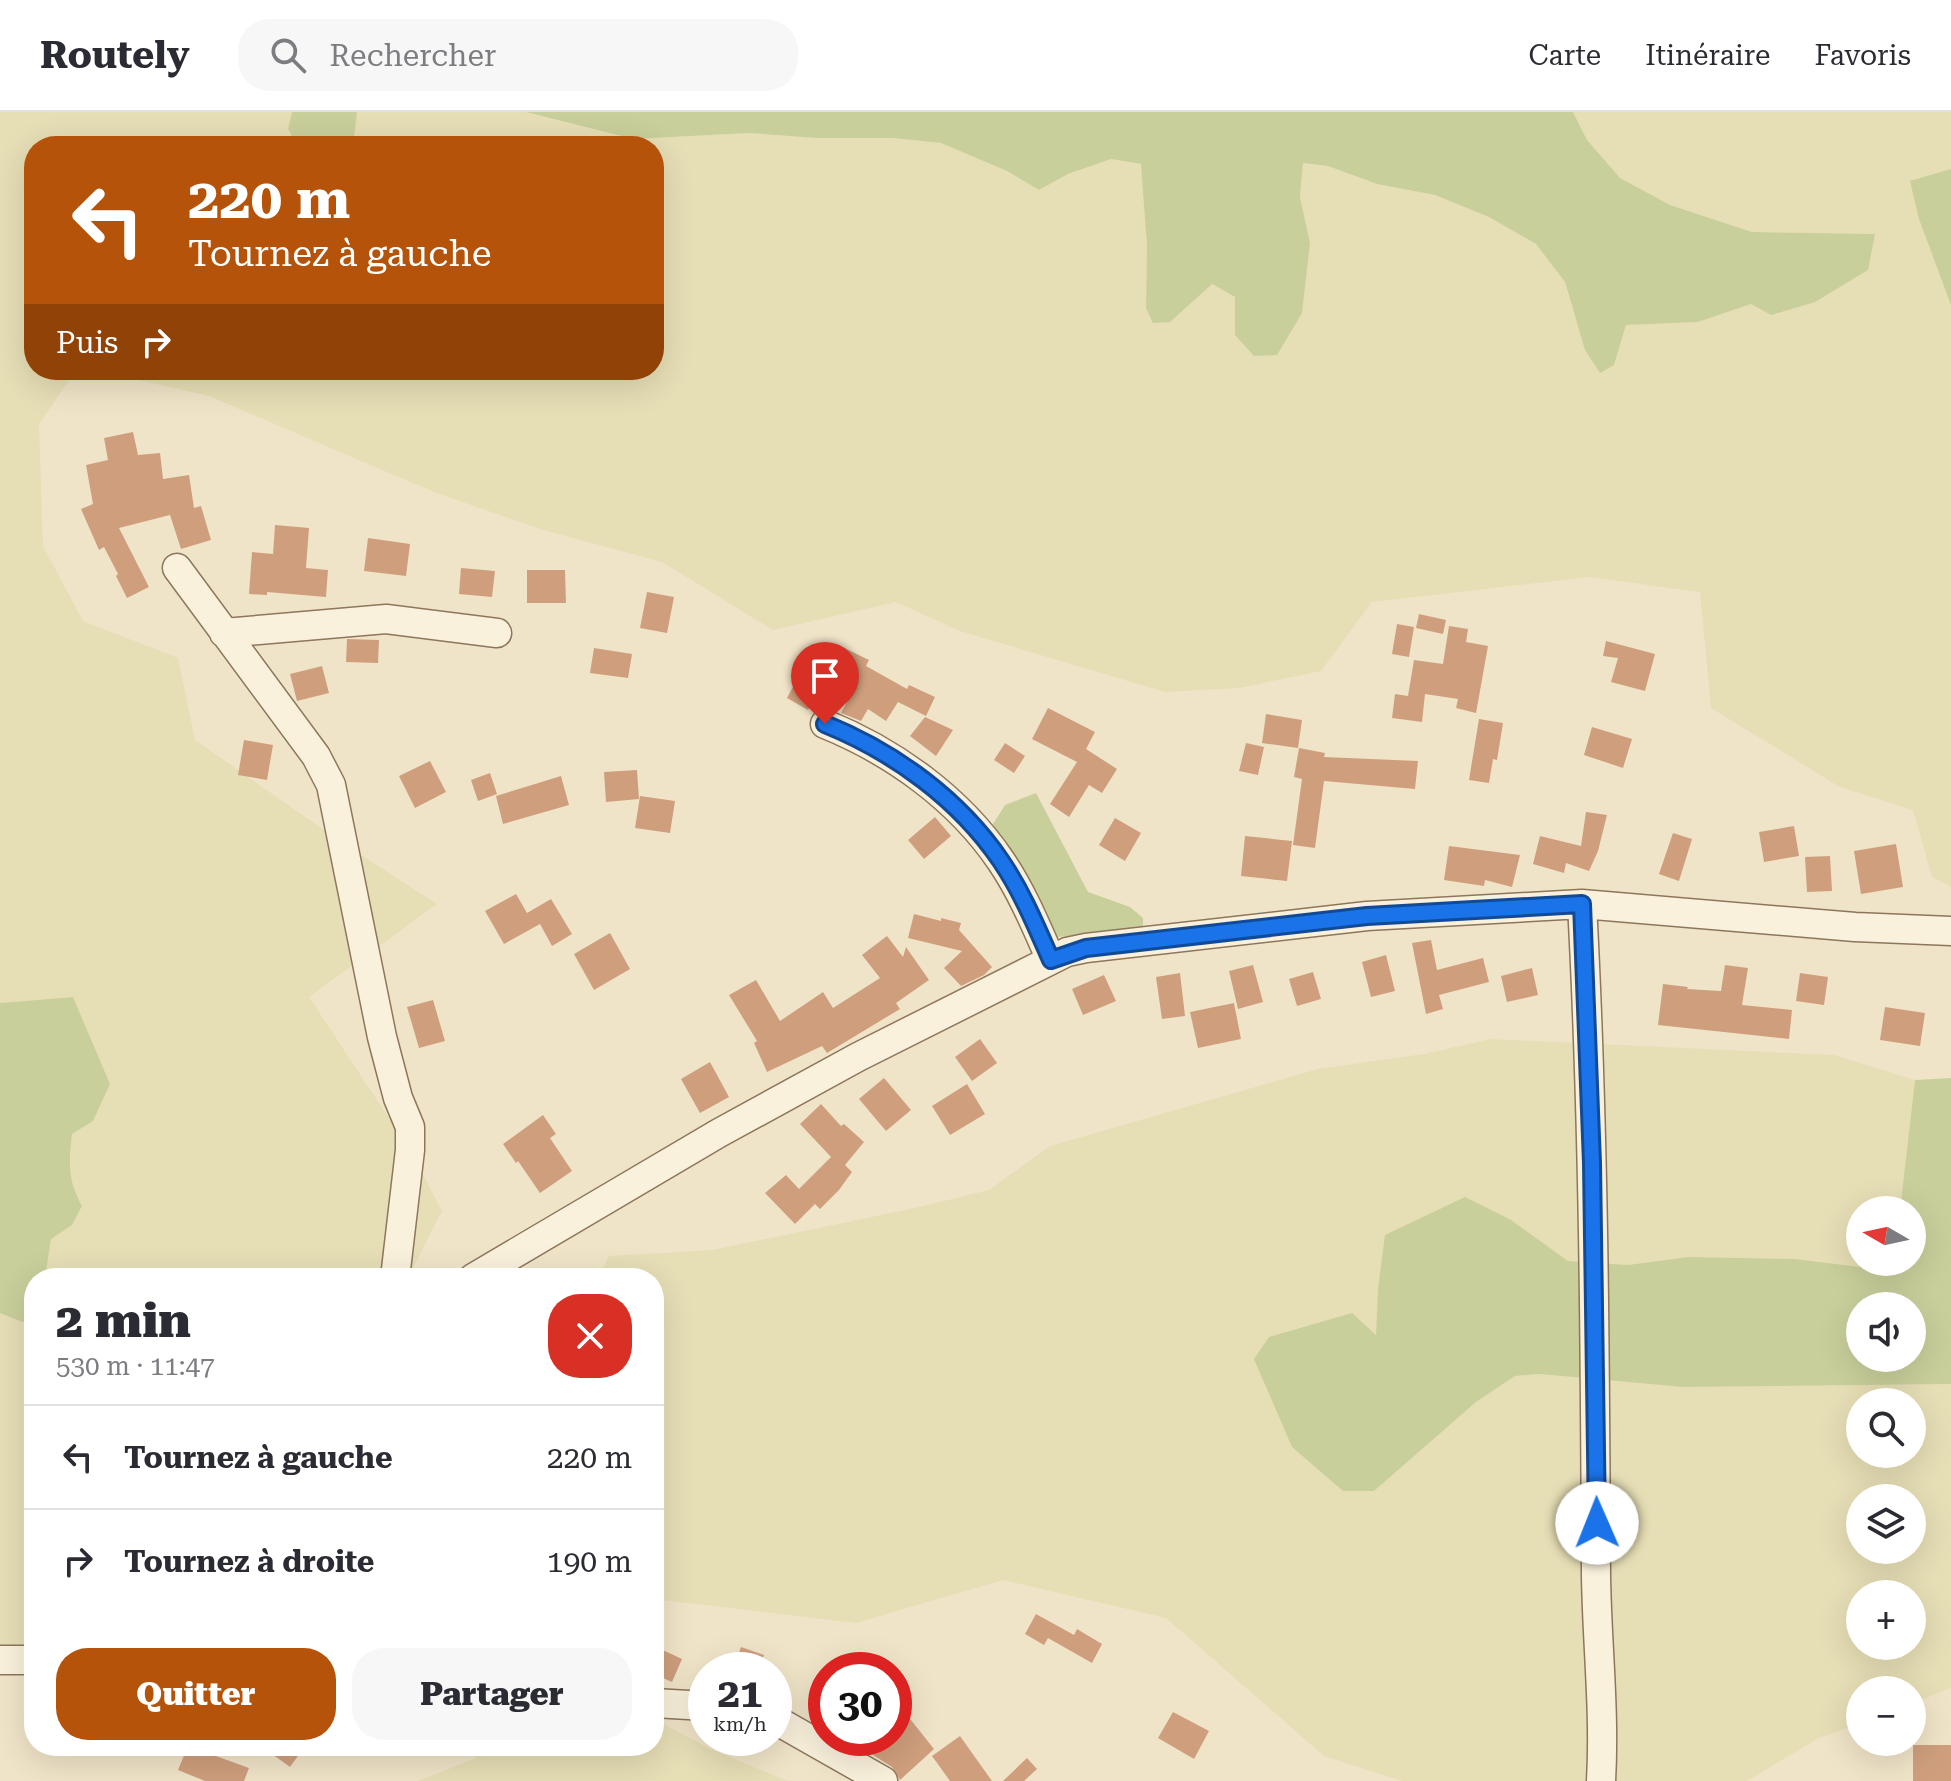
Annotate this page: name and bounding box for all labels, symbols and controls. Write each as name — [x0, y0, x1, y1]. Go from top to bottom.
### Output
search box — [238, 19, 798, 91]
text: Routely — [40, 33, 190, 77]
icon: search — [266, 33, 310, 77]
text: Rechercher — [330, 38, 496, 73]
text: Carte — [1528, 39, 1601, 72]
text: Itinéraire — [1645, 39, 1770, 72]
text: Favoris — [1814, 39, 1911, 72]
text: 220 m — [188, 166, 350, 232]
icon: left — [56, 168, 160, 272]
text: Tournez à gauche — [188, 233, 491, 275]
icon: right — [134, 320, 178, 364]
text: Puis — [56, 325, 118, 360]
pin — [791, 642, 859, 724]
icon: arrive — [803, 654, 847, 698]
north arrow — [1846, 1196, 1926, 1276]
map controls — [1846, 1196, 1926, 1756]
button: sound — [1846, 1292, 1926, 1372]
text: 2 min — [56, 1293, 191, 1349]
button: close — [548, 1294, 632, 1378]
text: 530 m · 11:47 — [56, 1351, 215, 1381]
button: search — [1846, 1388, 1926, 1468]
icon: left — [56, 1435, 100, 1479]
text: Tournez à gauche — [124, 1440, 393, 1475]
text: 220 m — [547, 1440, 632, 1475]
position arrow — [1555, 1481, 1639, 1565]
button: layers — [1846, 1484, 1926, 1564]
icon: right — [56, 1539, 100, 1583]
text: Tournez à droite — [124, 1544, 374, 1579]
text: 190 m — [547, 1544, 632, 1579]
button: + — [1846, 1580, 1926, 1660]
button: Quitter — [56, 1648, 336, 1740]
button: Partager — [352, 1648, 632, 1740]
speed limit sign: 30 — [808, 1652, 912, 1756]
text: 21 — [718, 1670, 762, 1717]
button: − — [1846, 1676, 1926, 1756]
text: km/h — [713, 1712, 767, 1736]

